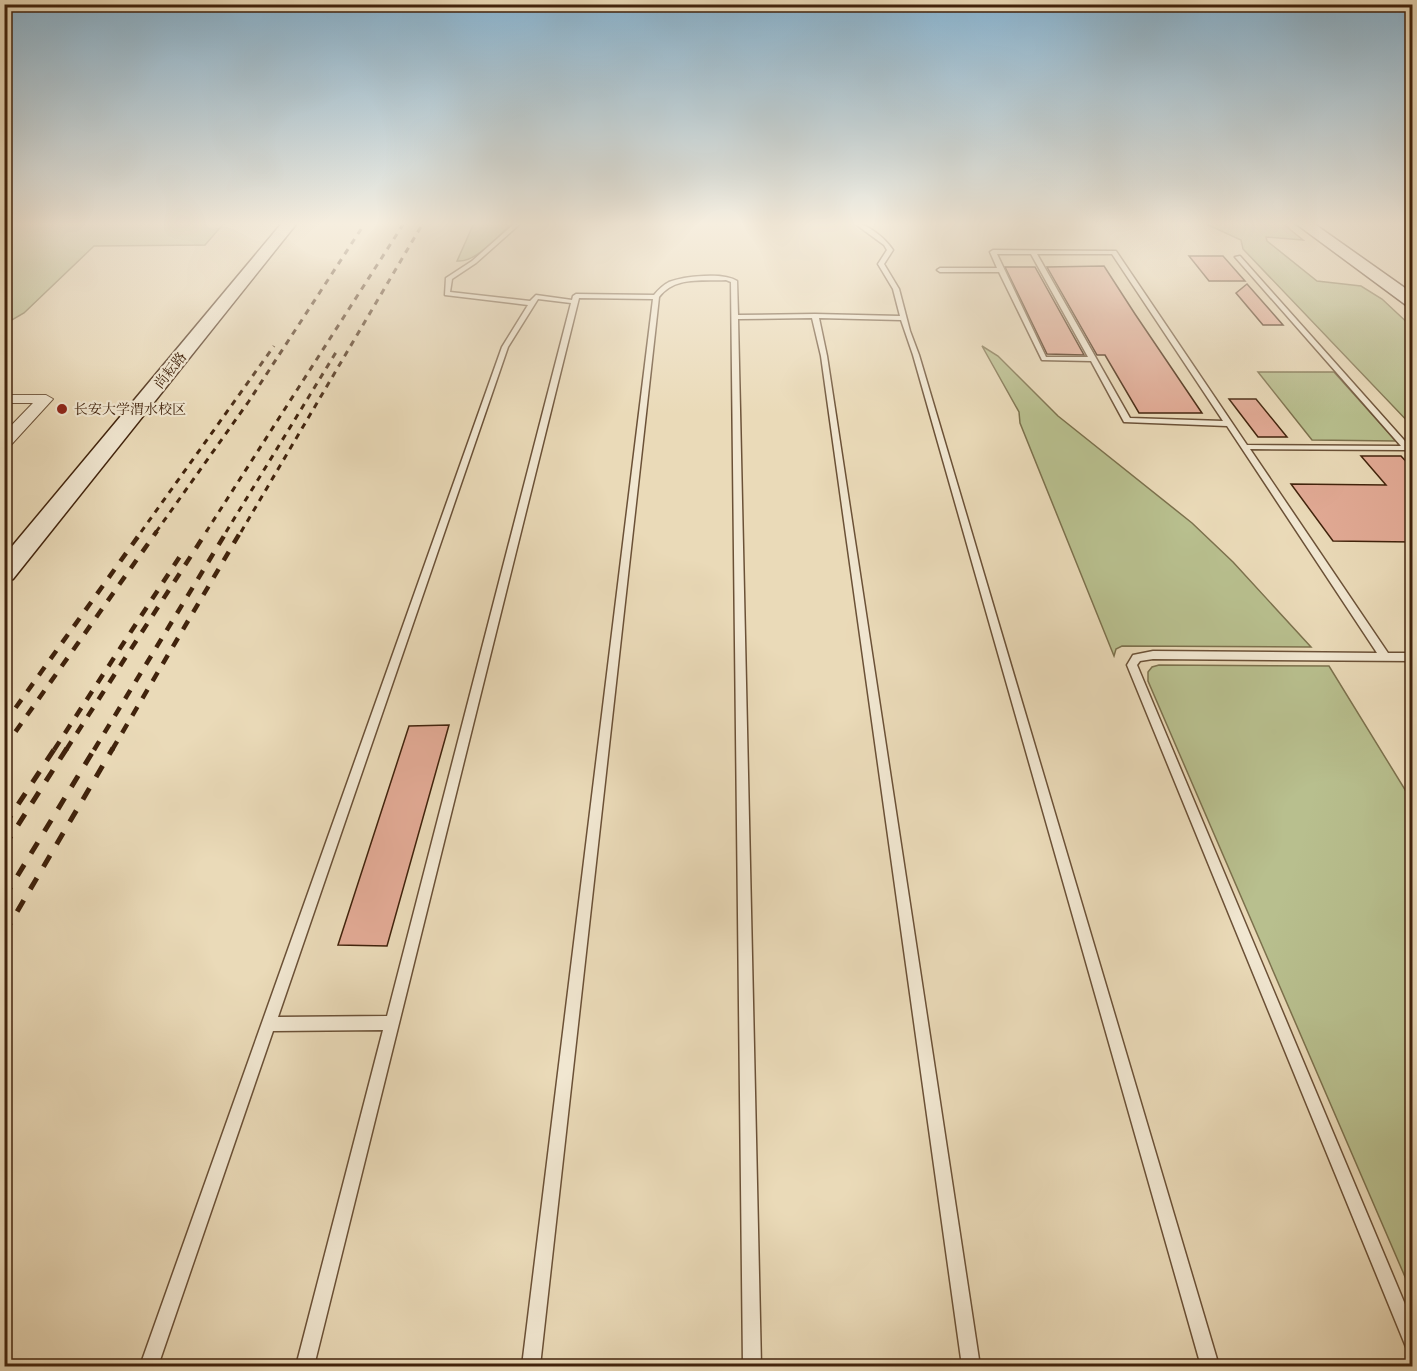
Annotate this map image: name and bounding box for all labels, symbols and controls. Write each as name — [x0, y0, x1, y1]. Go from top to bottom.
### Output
street label: 尚耘路 — [150, 348, 190, 392]
place label: 长安大学渭水校区 — [74, 400, 186, 418]
marker: 长安大学渭水校区 — [55, 402, 69, 416]

